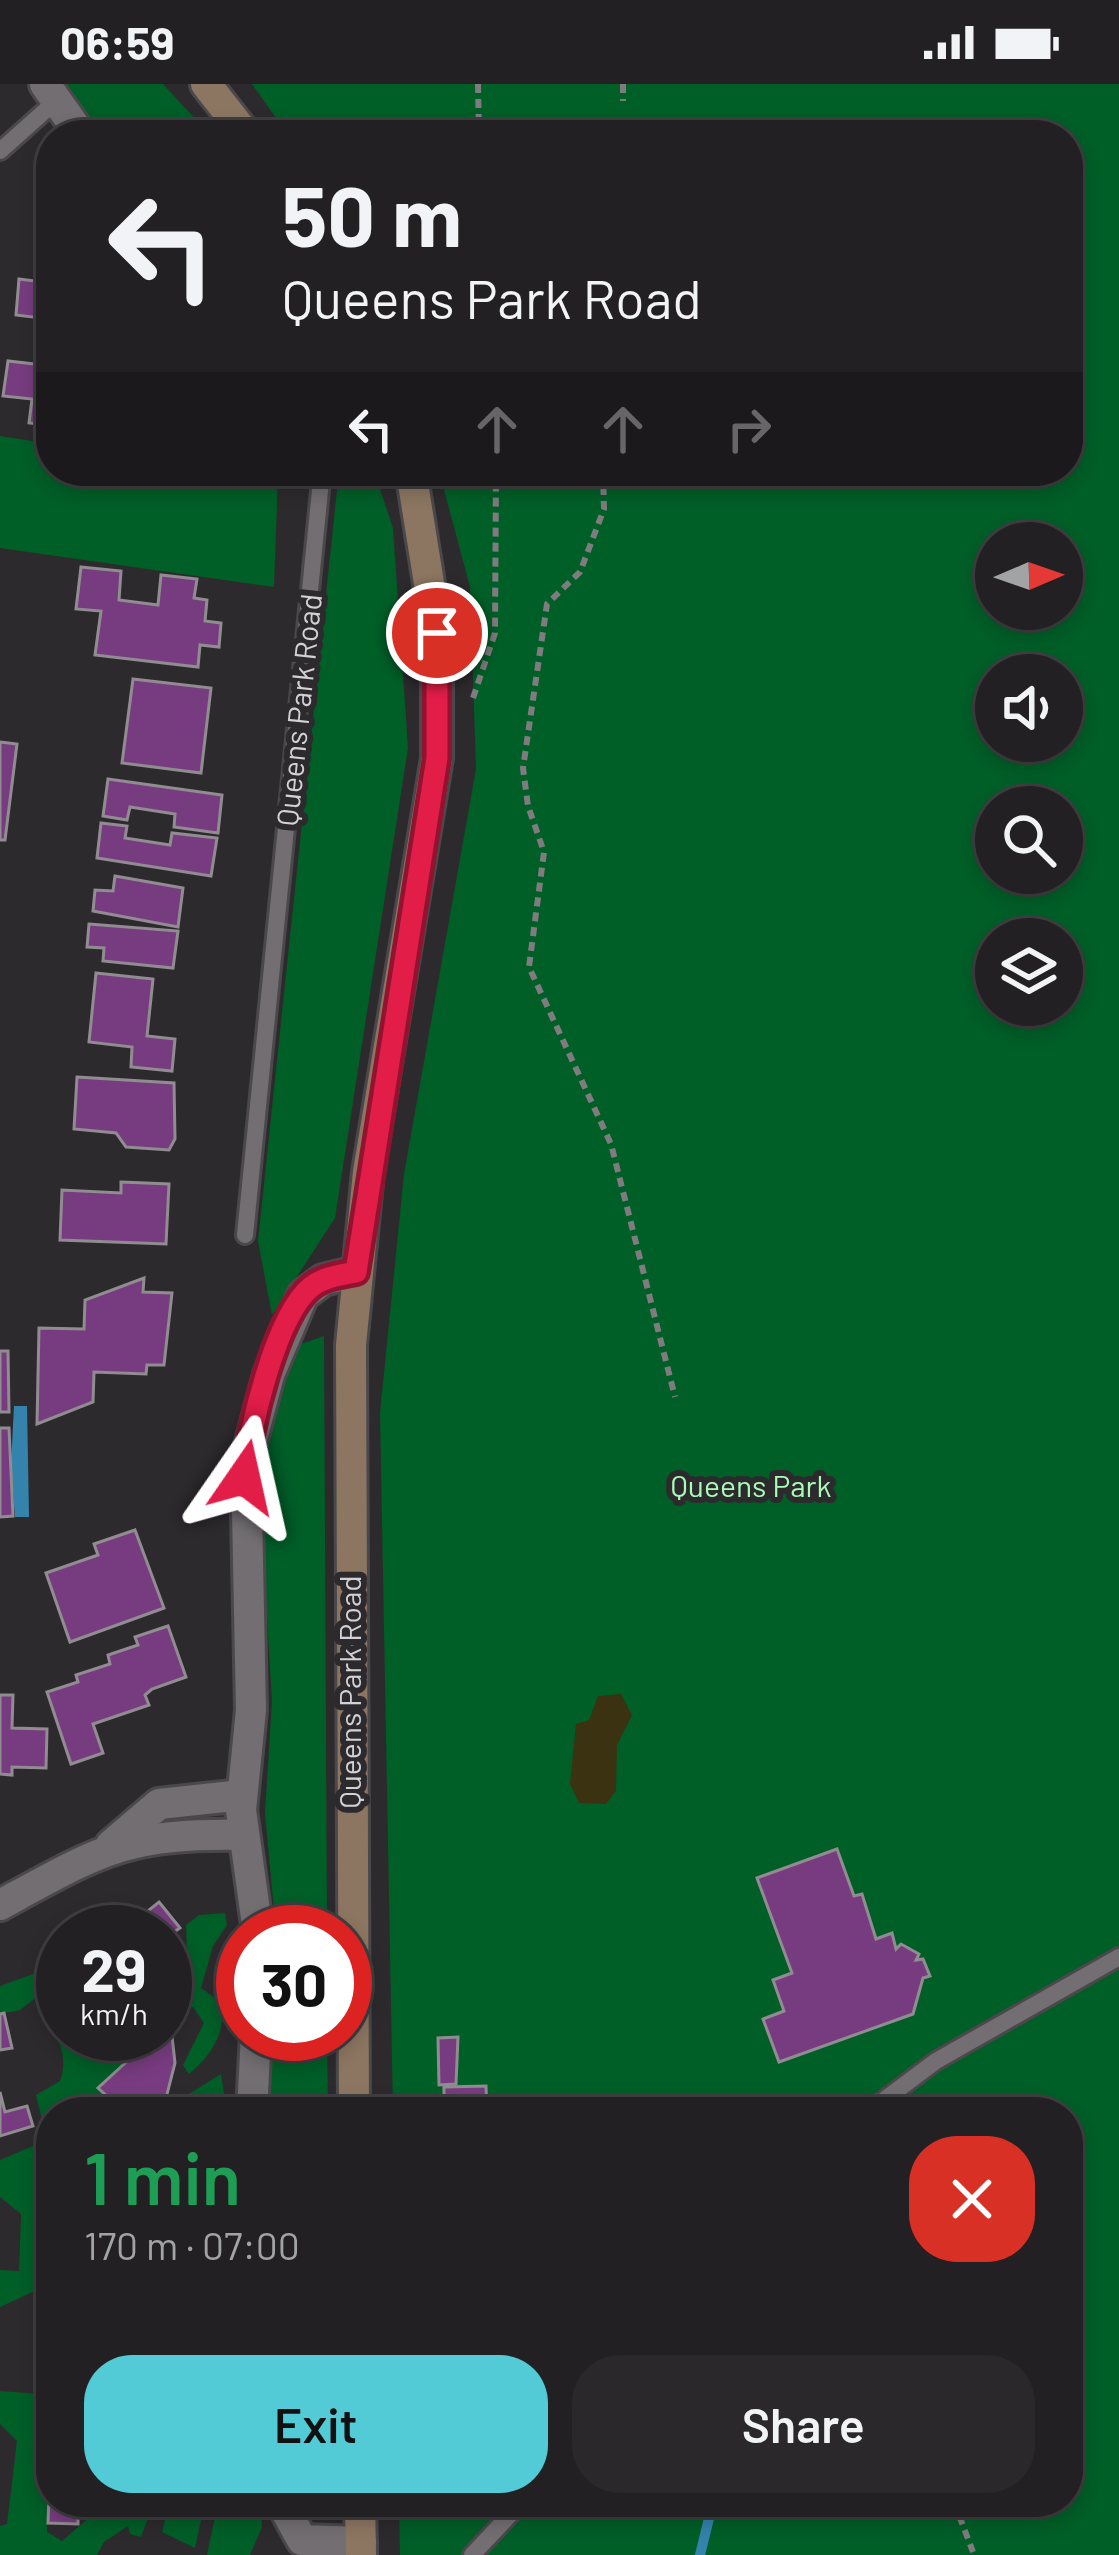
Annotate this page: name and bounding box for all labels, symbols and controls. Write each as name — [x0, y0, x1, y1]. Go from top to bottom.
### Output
text: 06:59 — [60, 15, 174, 69]
text: 50 m — [282, 163, 462, 264]
icon: left — [84, 168, 240, 324]
text: Queens Park Road — [282, 265, 702, 330]
icon: left — [338, 396, 404, 462]
icon: ahead — [464, 396, 530, 462]
icon: ahead — [590, 396, 656, 462]
icon: right — [716, 396, 782, 462]
north arrow — [975, 522, 1083, 630]
map controls — [975, 522, 1083, 1026]
pin — [386, 582, 488, 684]
street label: Queens Park Road — [268, 592, 328, 828]
icon: arrive — [404, 600, 470, 666]
button: sound — [975, 654, 1083, 762]
button: search — [975, 786, 1083, 894]
button: layers — [975, 918, 1083, 1026]
position arrow — [181, 1414, 307, 1540]
park label: Queens Park — [671, 1467, 831, 1503]
street label: Queens Park Road — [331, 1575, 367, 1809]
speed limit sign: 30 — [216, 1905, 372, 2061]
text: 29 — [81, 1932, 147, 2004]
text: km/h — [80, 1995, 148, 2031]
text: 1 min — [84, 2133, 241, 2219]
button: close — [909, 2136, 1035, 2262]
text: 170 m · 07:00 — [84, 2221, 300, 2268]
button: Exit — [84, 2355, 548, 2493]
button: Share — [572, 2355, 1035, 2493]

